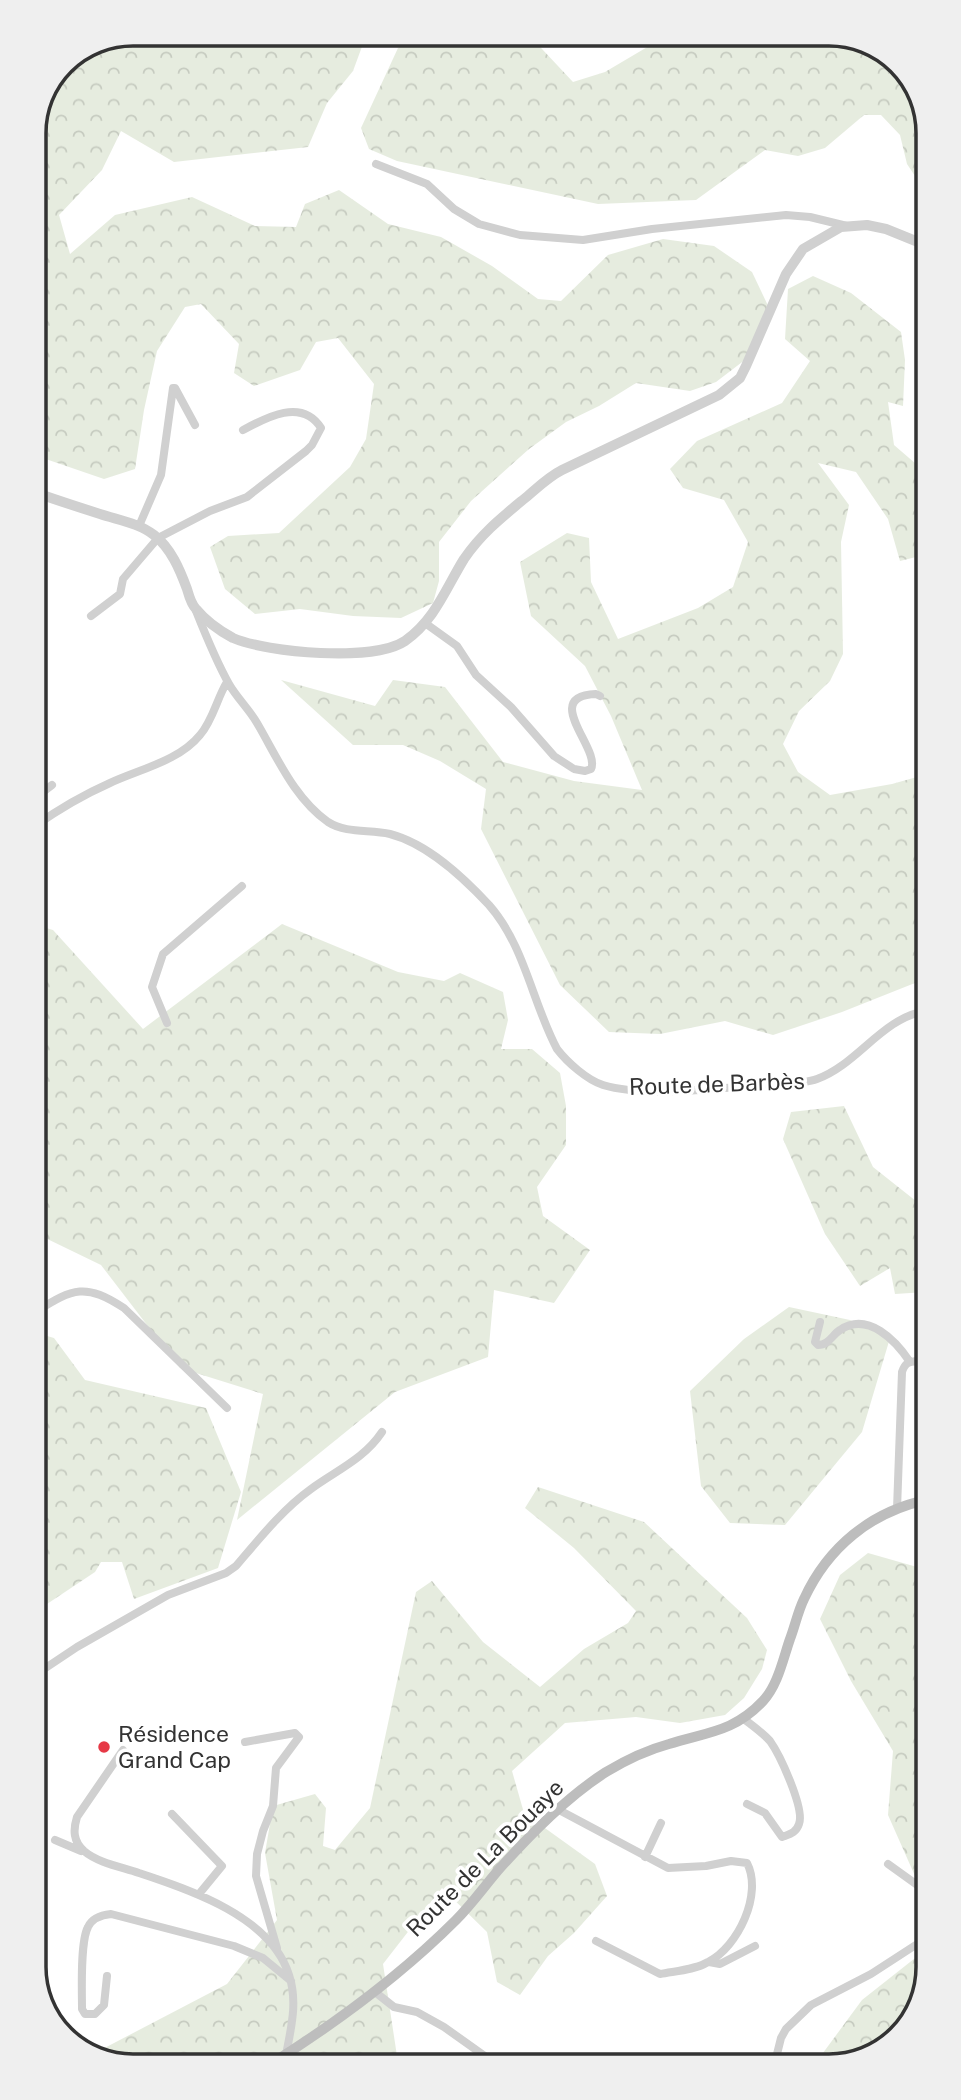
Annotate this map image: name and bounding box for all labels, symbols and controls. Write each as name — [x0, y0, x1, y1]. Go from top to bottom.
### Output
street label: Route de Barbès — [629, 1067, 805, 1100]
place label: Résidence Grand Cap — [118, 1720, 231, 1773]
marker: Résidence Grand Cap — [96, 1739, 112, 1755]
street label: Route de La Bouaye — [401, 1774, 569, 1942]

